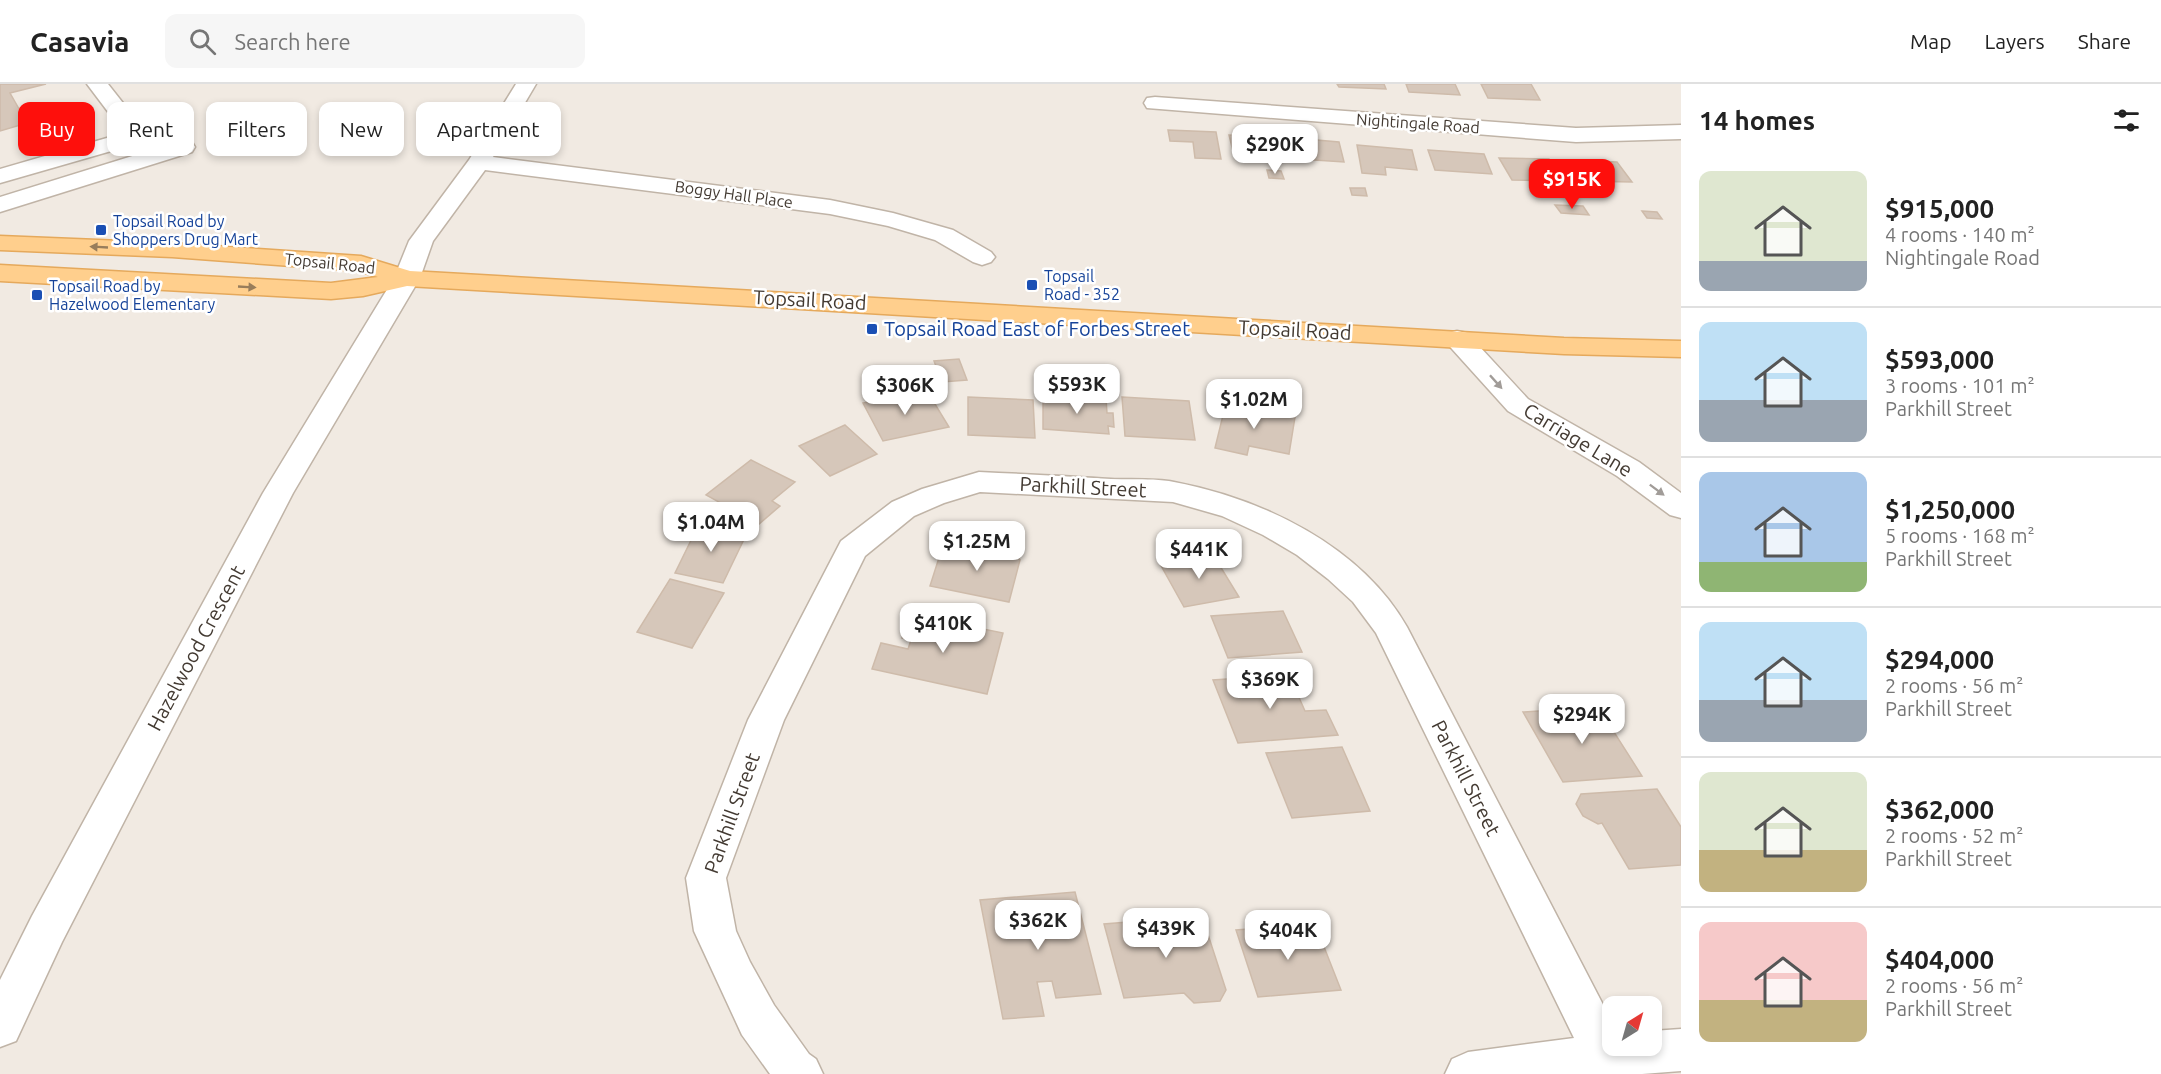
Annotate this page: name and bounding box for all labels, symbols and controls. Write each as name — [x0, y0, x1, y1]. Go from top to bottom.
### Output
search box — [165, 14, 585, 68]
icon: search — [186, 25, 219, 58]
text: Casavia — [30, 26, 129, 57]
text: Search here — [234, 29, 351, 54]
text: Map — [1910, 29, 1951, 53]
text: Layers — [1984, 29, 2045, 53]
text: Share — [2078, 29, 2131, 53]
chip: Buy — [18, 102, 95, 156]
chip: Rent — [107, 102, 194, 156]
chip: Filters — [206, 102, 307, 156]
chip: New — [319, 102, 404, 156]
chip: Apartment — [416, 102, 561, 156]
icon: filters — [2110, 104, 2143, 137]
text: 14 homes — [1699, 106, 1815, 135]
street label: Nightingale Road — [1356, 110, 1480, 136]
pin: $290K — [1233, 124, 1317, 175]
text: $290K — [1246, 132, 1304, 155]
pin: $915K — [1530, 159, 1614, 210]
text: $915K — [1543, 167, 1601, 190]
street label: Boggy Hall Place — [674, 177, 794, 211]
text: $915,000 — [1885, 194, 1994, 223]
icon: home — [1747, 195, 1819, 267]
place label: Topsail Road by Shoppers Drug Mart — [113, 212, 259, 248]
marker: Topsail Road by Shoppers Drug Mart — [94, 223, 108, 237]
text: 4 rooms · 140 m² — [1885, 223, 2035, 246]
one-way arrow — [90, 242, 109, 252]
text: Nightingale Road — [1885, 246, 2040, 269]
street label: Topsail Road — [284, 249, 376, 277]
place label: Topsail Road - 352 — [1044, 267, 1120, 303]
place label: Topsail Road by Hazelwood Elementary — [49, 277, 215, 313]
marker: Topsail Road - 352 — [1025, 278, 1039, 292]
one-way arrow — [238, 282, 257, 292]
street label: Topsail Road — [753, 285, 867, 314]
marker: Topsail Road by Hazelwood Elementary — [30, 288, 44, 302]
street label: Topsail Road — [1238, 315, 1352, 344]
place label: Topsail Road East of Forbes Street — [884, 317, 1190, 340]
marker: Topsail Road East of Forbes Street — [865, 322, 879, 336]
text: $593,000 — [1885, 345, 1994, 374]
icon: home — [1747, 346, 1819, 418]
pin: $593K — [1035, 364, 1119, 415]
pin: $306K — [863, 365, 947, 416]
text: $593K — [1048, 372, 1106, 395]
text: $306K — [876, 373, 934, 396]
one-way arrow — [1489, 374, 1502, 389]
text: 3 rooms · 101 m² — [1885, 374, 2035, 397]
pin: $1.02M — [1205, 379, 1303, 430]
text: $1.02M — [1220, 387, 1288, 410]
text: Parkhill Street — [1885, 397, 2012, 420]
street label: Carriage Lane — [1520, 398, 1637, 481]
street label: Parkhill Street — [1019, 472, 1147, 501]
one-way arrow — [1649, 484, 1665, 496]
text: $1,250,000 — [1885, 495, 2015, 524]
icon: home — [1747, 496, 1819, 568]
pin: $1.04M — [662, 502, 760, 553]
text: $1.04M — [677, 510, 745, 533]
pin: $1.25M — [928, 521, 1026, 572]
text: 5 rooms · 168 m² — [1885, 524, 2035, 547]
text: $1.25M — [943, 529, 1011, 552]
pin: $441K — [1157, 529, 1241, 580]
text: $441K — [1170, 537, 1228, 560]
text: Parkhill Street — [1885, 547, 2012, 570]
street label: Hazelwood Crescent — [142, 561, 249, 734]
pin: $410K — [901, 603, 985, 654]
text: $410K — [914, 611, 972, 634]
text: $294,000 — [1885, 645, 1994, 674]
icon: home — [1747, 646, 1819, 718]
pin: $369K — [1228, 659, 1312, 710]
text: $369K — [1241, 667, 1299, 690]
text: 2 rooms · 56 m² — [1885, 674, 2023, 697]
pin: $294K — [1540, 694, 1624, 745]
text: Parkhill Street — [1885, 697, 2012, 720]
text: $294K — [1553, 702, 1611, 725]
street label: Parkhill Street — [1427, 716, 1506, 840]
street label: Parkhill Street — [699, 749, 764, 876]
text: $362,000 — [1885, 795, 1994, 824]
icon: home — [1747, 796, 1819, 868]
text: 2 rooms · 52 m² — [1885, 824, 2023, 847]
text: Parkhill Street — [1885, 847, 2012, 870]
pin: $362K — [996, 900, 1080, 951]
text: $362K — [1009, 908, 1067, 931]
pin: $439K — [1124, 908, 1208, 959]
pin: $404K — [1246, 910, 1330, 961]
text: $439K — [1137, 916, 1195, 939]
text: $404K — [1259, 918, 1317, 941]
text: $404,000 — [1885, 945, 1994, 974]
icon: home — [1747, 946, 1819, 1018]
text: 2 rooms · 56 m² — [1885, 974, 2023, 997]
north arrow — [1602, 996, 1662, 1056]
map controls — [1602, 996, 1662, 1056]
text: Parkhill Street — [1885, 997, 2012, 1020]

